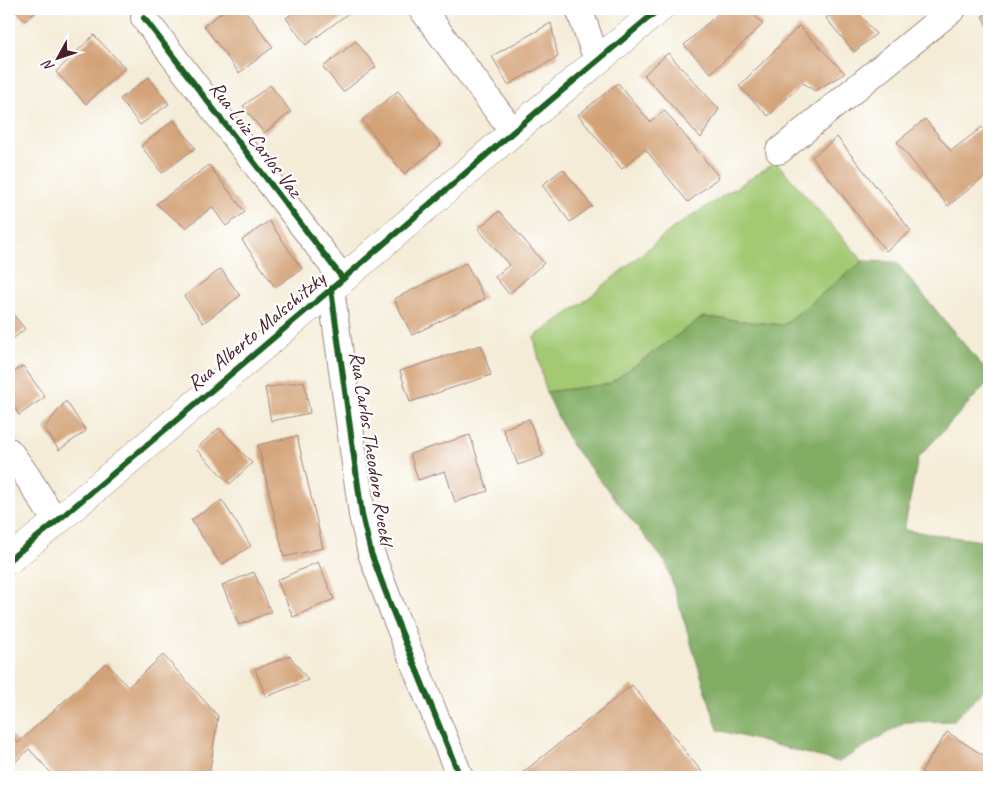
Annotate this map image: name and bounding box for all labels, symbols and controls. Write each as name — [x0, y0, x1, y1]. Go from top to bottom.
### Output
north arrow — [32, 32, 82, 82]
text: N — [38, 55, 58, 75]
street label: Rua Luiz Carlos Vaz — [204, 76, 310, 204]
street label: Rua Alberto Malschitzky — [182, 264, 332, 396]
street label: Rua Carlos Theodoro Rueckl — [344, 350, 401, 550]

